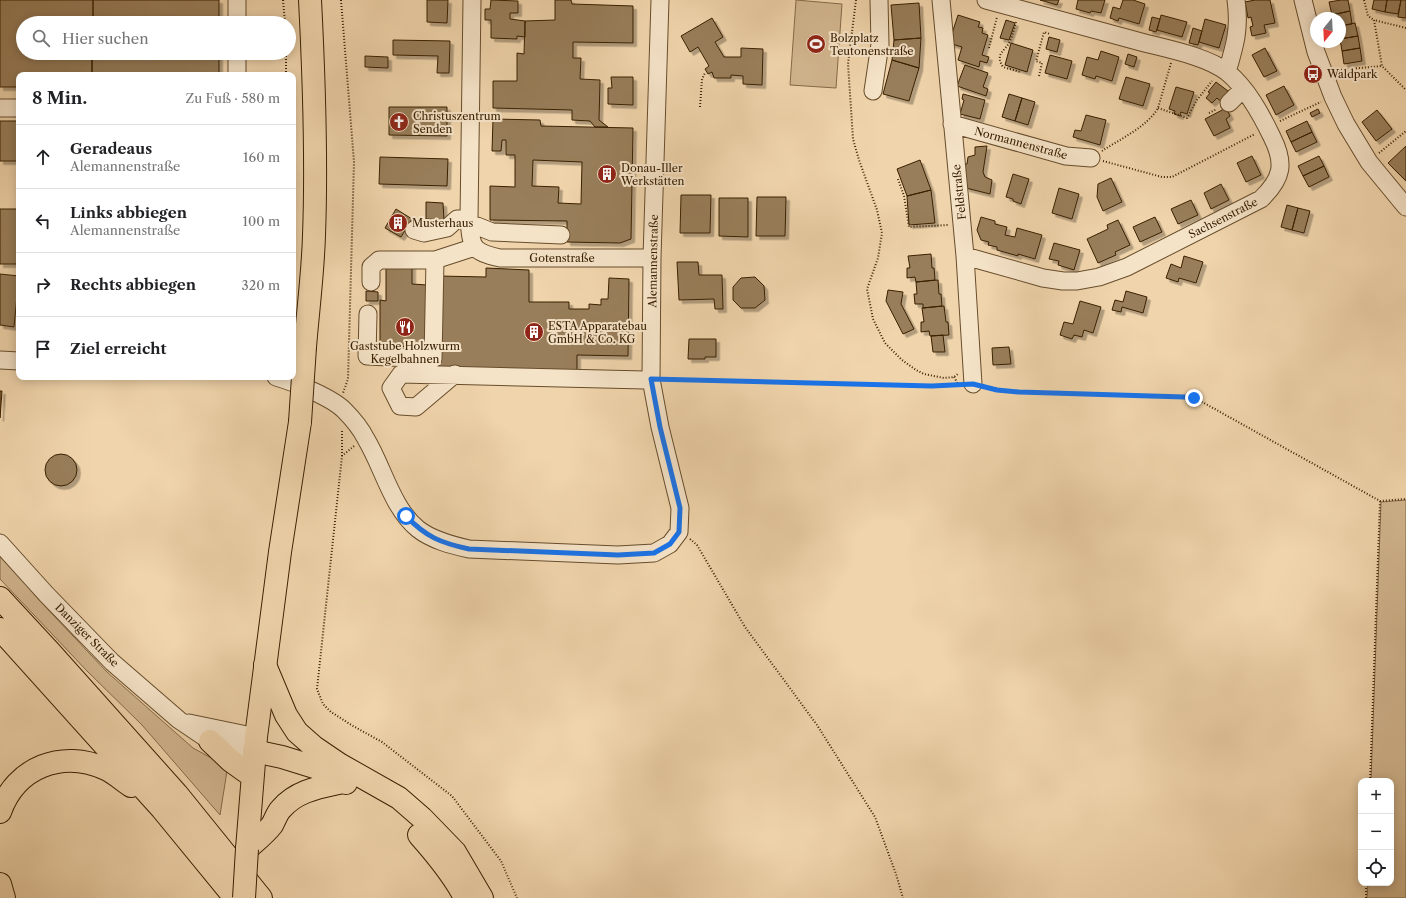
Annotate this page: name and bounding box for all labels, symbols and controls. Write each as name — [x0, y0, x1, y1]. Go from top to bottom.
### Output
north arrow — [1310, 12, 1346, 48]
search box — [16, 16, 296, 60]
icon: search — [30, 27, 52, 49]
text: Hier suchen — [62, 29, 149, 48]
place label: Bolzplatz Teutonenstraße — [830, 31, 914, 58]
sports icon: Bolzplatz Teutonenstraße — [805, 33, 827, 55]
bus stop icon: Waldpark — [1302, 63, 1324, 85]
place label: Waldpark — [1326, 67, 1378, 81]
text: 8 Min. — [32, 88, 87, 108]
text: Zu Fuß · 580 m — [185, 90, 280, 106]
place label: Christuszentrum Senden — [413, 109, 502, 136]
church icon: Christuszentrum Senden — [388, 111, 410, 133]
street label: Normannenstraße — [973, 124, 1069, 162]
text: Geradeaus — [70, 139, 152, 158]
icon: ahead — [32, 146, 54, 168]
text: 160 m — [243, 149, 280, 165]
text: Alemannenstraße — [70, 158, 180, 174]
place label: Donau-Iller Werkstätten — [620, 161, 685, 188]
building icon: Donau-Iller Werkstätten — [596, 163, 618, 185]
street label: Feldstraße — [949, 164, 969, 220]
street label: Sachsenstraße — [1186, 195, 1260, 241]
text: Links abbiegen — [70, 203, 187, 222]
icon: left — [32, 210, 54, 232]
building icon: Musterhaus — [387, 212, 409, 234]
text: 100 m — [242, 213, 280, 229]
street label: Alemannenstraße — [645, 214, 661, 309]
place label: Musterhaus — [412, 216, 474, 230]
text: Alemannenstraße — [70, 222, 180, 238]
street label: Gotenstraße — [529, 251, 595, 265]
icon: right — [32, 274, 54, 296]
text: Rechts abbiegen — [70, 275, 196, 294]
text: 320 m — [242, 277, 280, 293]
restaurant icon: Gaststube Holzwurm Kegelbahnen — [394, 316, 416, 338]
place label: ESTA Apparatebau GmbH & Co. KG — [548, 319, 647, 346]
building icon: ESTA Apparatebau GmbH & Co. KG — [523, 321, 545, 343]
icon: arrive — [32, 338, 54, 360]
text: Ziel erreicht — [70, 339, 166, 358]
place label: Gaststube Holzwurm Kegelbahnen — [350, 339, 461, 366]
route end — [1185, 389, 1203, 407]
route start — [397, 507, 415, 525]
street label: Danziger Straße — [52, 600, 122, 670]
map controls — [1358, 778, 1394, 886]
button: + — [1358, 778, 1394, 814]
button: − — [1358, 814, 1394, 850]
button: locate — [1358, 850, 1394, 886]

